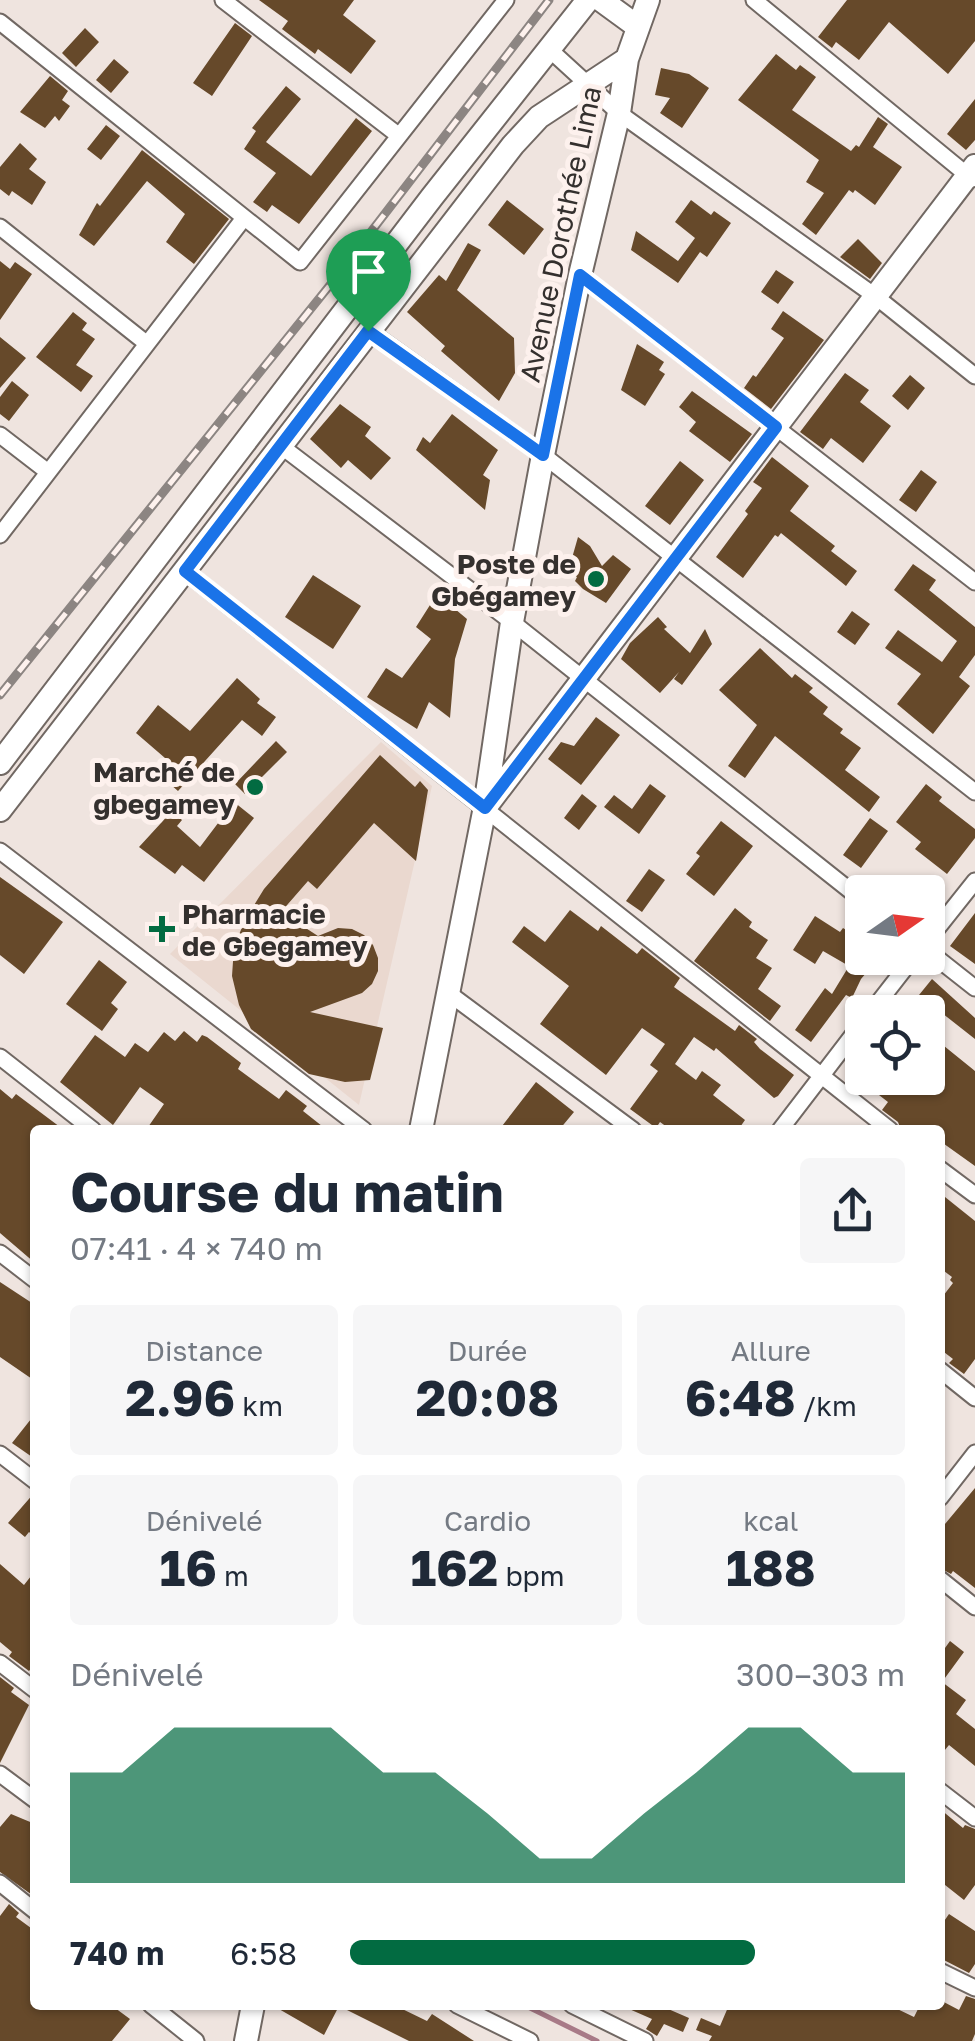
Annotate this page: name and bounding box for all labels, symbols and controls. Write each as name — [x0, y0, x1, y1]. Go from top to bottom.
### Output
street label: Avenue Dorothée Lima — [513, 83, 607, 385]
pin — [326, 229, 411, 332]
icon: arrive — [341, 244, 396, 299]
place label: Poste de Gbégamey — [431, 547, 576, 612]
marker: Poste de Gbégamey — [585, 568, 607, 590]
place label: Marché de gbegamey — [93, 755, 235, 820]
marker: Marché de gbegamey — [244, 776, 266, 798]
north arrow — [845, 875, 945, 975]
map controls — [845, 875, 945, 1095]
place label: Pharmacie de Gbegamey — [182, 897, 368, 962]
marker: Pharmacie de Gbegamey — [151, 918, 173, 940]
button: locate — [845, 995, 945, 1095]
text: Course du matin — [70, 1158, 504, 1224]
button: share — [800, 1158, 905, 1263]
text: 07:41 · 4 × 740 m — [70, 1229, 323, 1267]
text: Distance — [145, 1334, 263, 1367]
text: Durée — [448, 1334, 527, 1367]
text: Allure — [731, 1334, 811, 1367]
text: 2.96 — [125, 1367, 235, 1427]
text: 20:08 — [416, 1367, 559, 1427]
text: 6:48 — [685, 1367, 796, 1427]
text: km — [235, 1389, 283, 1422]
text: /km — [796, 1389, 857, 1422]
text: Dénivelé — [146, 1504, 263, 1537]
text: Cardio — [444, 1504, 531, 1537]
text: kcal — [743, 1504, 798, 1537]
text: 16 — [160, 1537, 217, 1597]
text: 162 — [410, 1537, 498, 1597]
text: 188 — [726, 1537, 816, 1597]
text: m — [217, 1559, 249, 1592]
text: bpm — [498, 1559, 565, 1592]
text: Dénivelé — [70, 1655, 204, 1693]
text: 300–303 m — [736, 1655, 905, 1693]
text: 740 m — [70, 1934, 164, 1972]
text: 6:58 — [230, 1934, 297, 1972]

